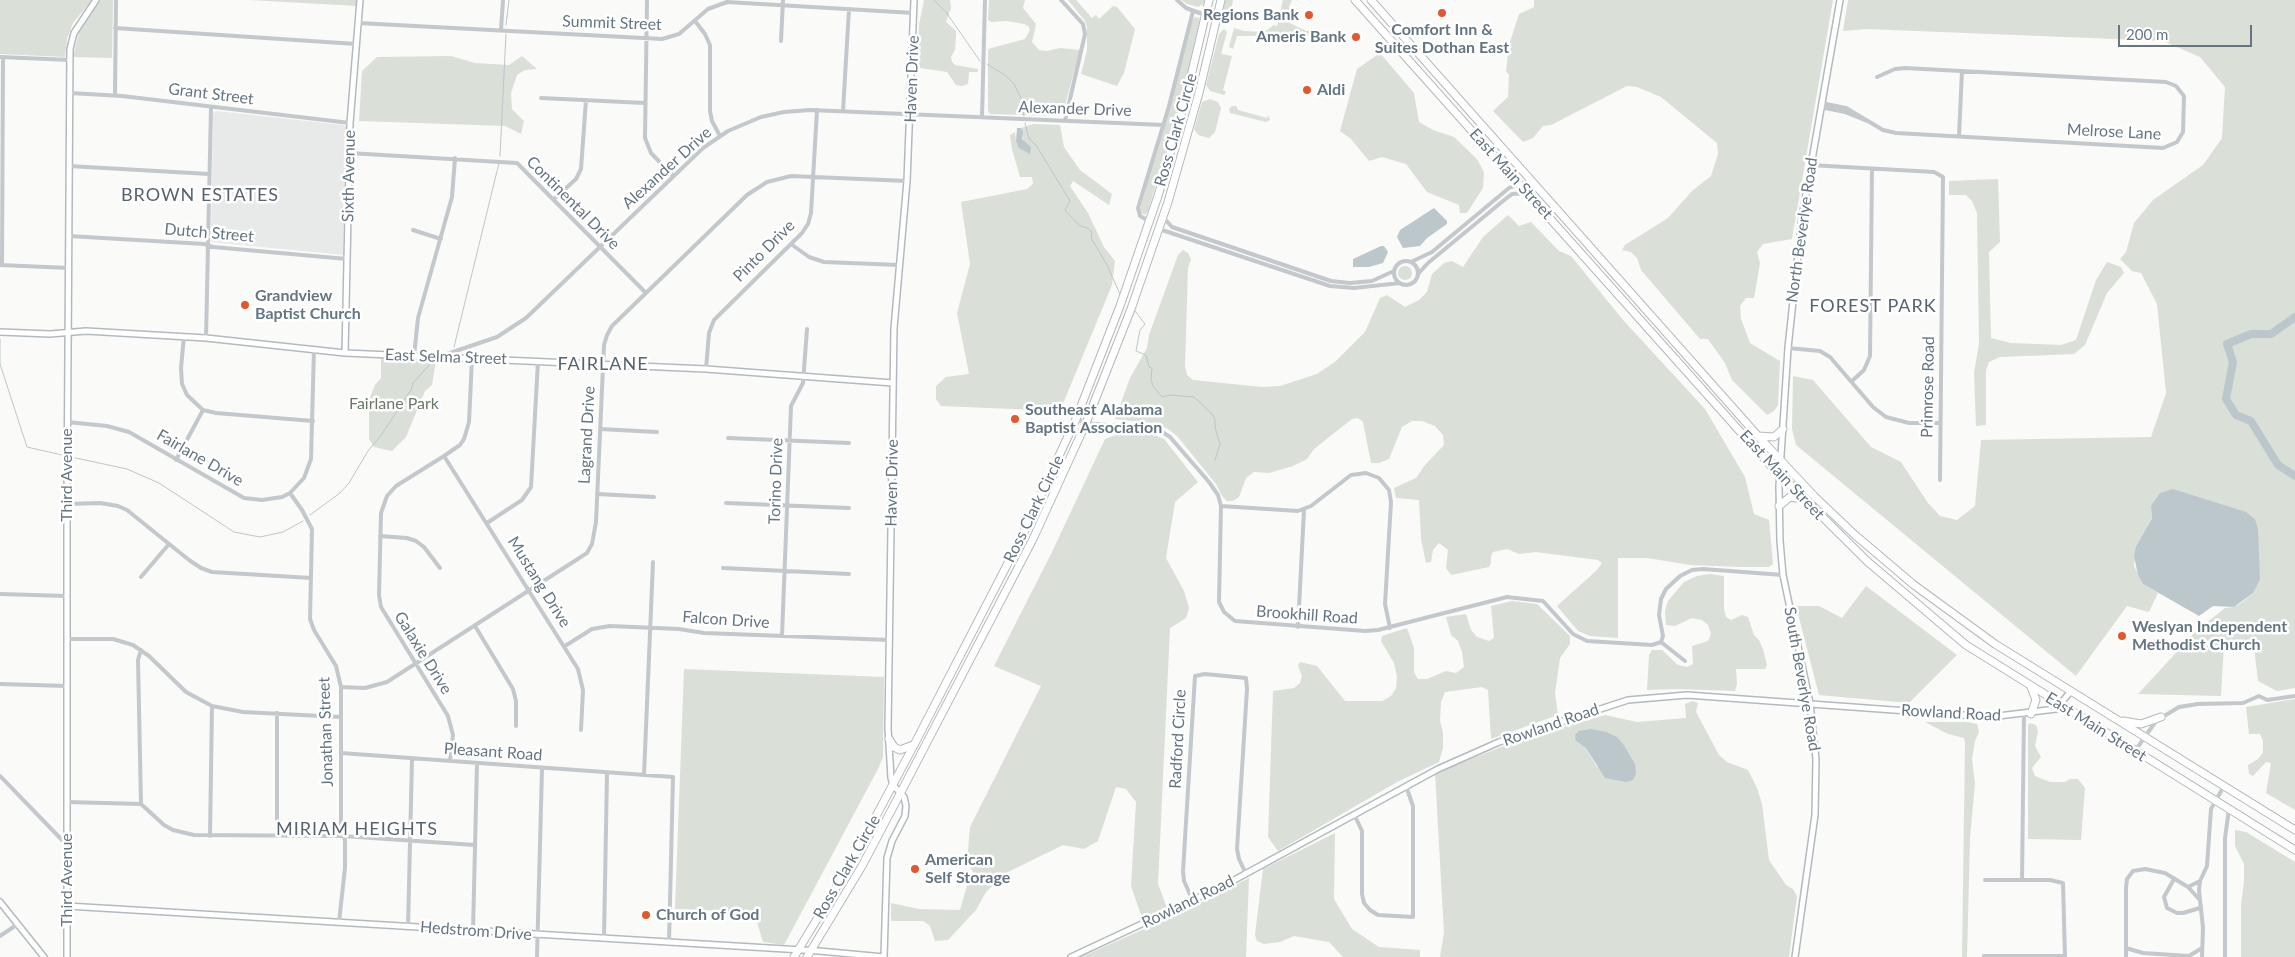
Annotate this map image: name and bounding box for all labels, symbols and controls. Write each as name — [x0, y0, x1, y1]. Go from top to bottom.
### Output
place label: Regions Bank — [1203, 5, 1299, 25]
marker: Comfort Inn & Suites Dothan East — [1436, 7, 1448, 19]
marker: Regions Bank — [1303, 9, 1315, 21]
street label: Summit Street — [562, 12, 662, 34]
scale bar — [2120, 15, 2254, 47]
place label: Comfort Inn & Suites Dothan East — [1375, 20, 1509, 58]
text: 200 m — [2126, 25, 2168, 43]
place label: Ameris Bank — [1256, 27, 1346, 47]
marker: Ameris Bank — [1350, 31, 1362, 43]
street label: Haven Drive — [901, 35, 923, 123]
street label: Ross Clark Circle — [1151, 71, 1201, 189]
street label: Grant Street — [167, 79, 255, 109]
place label: Aldi — [1317, 80, 1345, 100]
marker: Aldi — [1301, 84, 1313, 96]
street label: Alexander Drive — [1018, 97, 1132, 121]
street label: Melrose Lane — [2066, 120, 2162, 144]
street label: Alexander Drive — [618, 123, 716, 213]
street label: East Main Street — [1465, 125, 1557, 223]
street label: Sixth Avenue — [339, 130, 359, 222]
street label: Continental Drive — [522, 152, 624, 254]
street label: North Beverlye Road — [1782, 156, 1822, 304]
district label: BROWN ESTATES — [119, 184, 281, 206]
street label: Pinto Drive — [729, 216, 799, 286]
street label: Dutch Street — [164, 220, 254, 246]
place label: Grandview Baptist Church — [255, 286, 361, 324]
district label: FOREST PARK — [1808, 295, 1938, 317]
marker: Grandview Baptist Church — [239, 299, 251, 311]
street label: Primrose Road — [1918, 336, 1938, 438]
street label: East Selma Street — [385, 345, 507, 369]
district label: FAIRLANE — [556, 353, 650, 375]
street label: Lagrand Drive — [575, 385, 599, 485]
park label: Fairlane Park — [349, 394, 439, 414]
place label: Southeast Alabama Baptist Association — [1025, 400, 1162, 438]
marker: Southeast Alabama Baptist Association — [1009, 413, 1021, 425]
street label: Fairlane Drive — [153, 425, 247, 491]
street label: East Main Street — [1736, 426, 1828, 524]
street label: Third Avenue — [57, 428, 77, 522]
street label: Torino Drive — [765, 437, 787, 525]
street label: Haven Drive — [882, 439, 902, 527]
street label: Ross Clark Circle — [1000, 452, 1068, 566]
street label: Mustang Drive — [503, 533, 575, 631]
street label: Brookhill Road — [1256, 602, 1358, 628]
street label: South Beverlye Road — [1780, 605, 1824, 753]
street label: Falcon Drive — [682, 607, 770, 633]
street label: Galaxie Drive — [390, 608, 456, 698]
place label: Weslyan Independent Methodist Church — [2132, 617, 2287, 655]
marker: Weslyan Independent Methodist Church — [2116, 630, 2128, 642]
street label: Jonathan Street — [314, 677, 338, 787]
street label: East Main Street — [2042, 688, 2150, 766]
street label: Radford Circle — [1166, 689, 1190, 789]
street label: Rowland Road — [1500, 700, 1602, 750]
street label: Rowland Road — [1900, 701, 2002, 725]
street label: Pleasant Road — [443, 739, 543, 765]
street label: Ross Clark Circle — [809, 812, 885, 922]
district label: MIRIAM HEIGHTS — [274, 818, 440, 840]
street label: Third Avenue — [57, 833, 77, 927]
place label: American Self Storage — [925, 850, 1010, 888]
marker: American Self Storage — [909, 863, 921, 875]
street label: Rowland Road — [1139, 871, 1237, 933]
place label: Church of God — [656, 905, 759, 925]
marker: Church of God — [640, 909, 652, 921]
street label: Hedstrom Drive — [419, 918, 533, 944]

